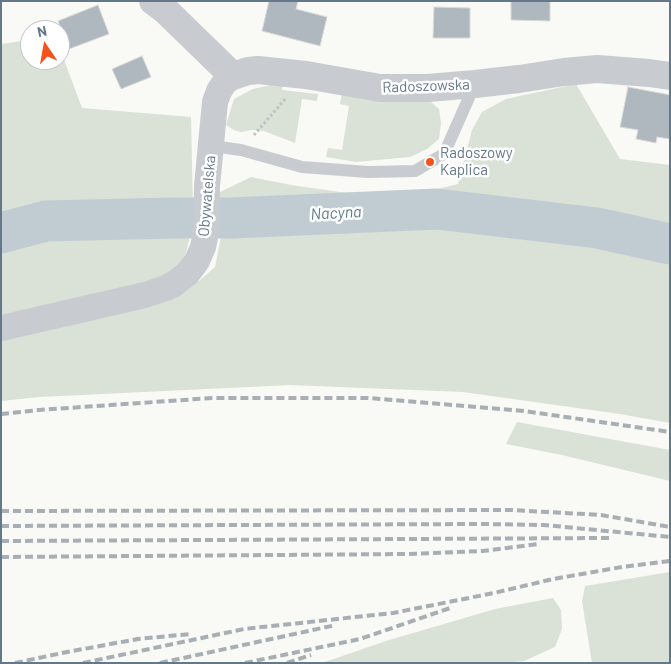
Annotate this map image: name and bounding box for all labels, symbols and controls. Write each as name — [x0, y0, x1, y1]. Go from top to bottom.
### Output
north arrow — [20, 20, 70, 70]
text: N — [36, 22, 48, 40]
street label: Radoszowska — [382, 75, 470, 97]
place label: Radoszowy Kaplica — [440, 144, 513, 179]
street label: Obywatelska — [194, 155, 220, 237]
marker: Radoszowy Kaplica — [424, 156, 436, 168]
water label: Nacyna — [310, 202, 362, 224]

